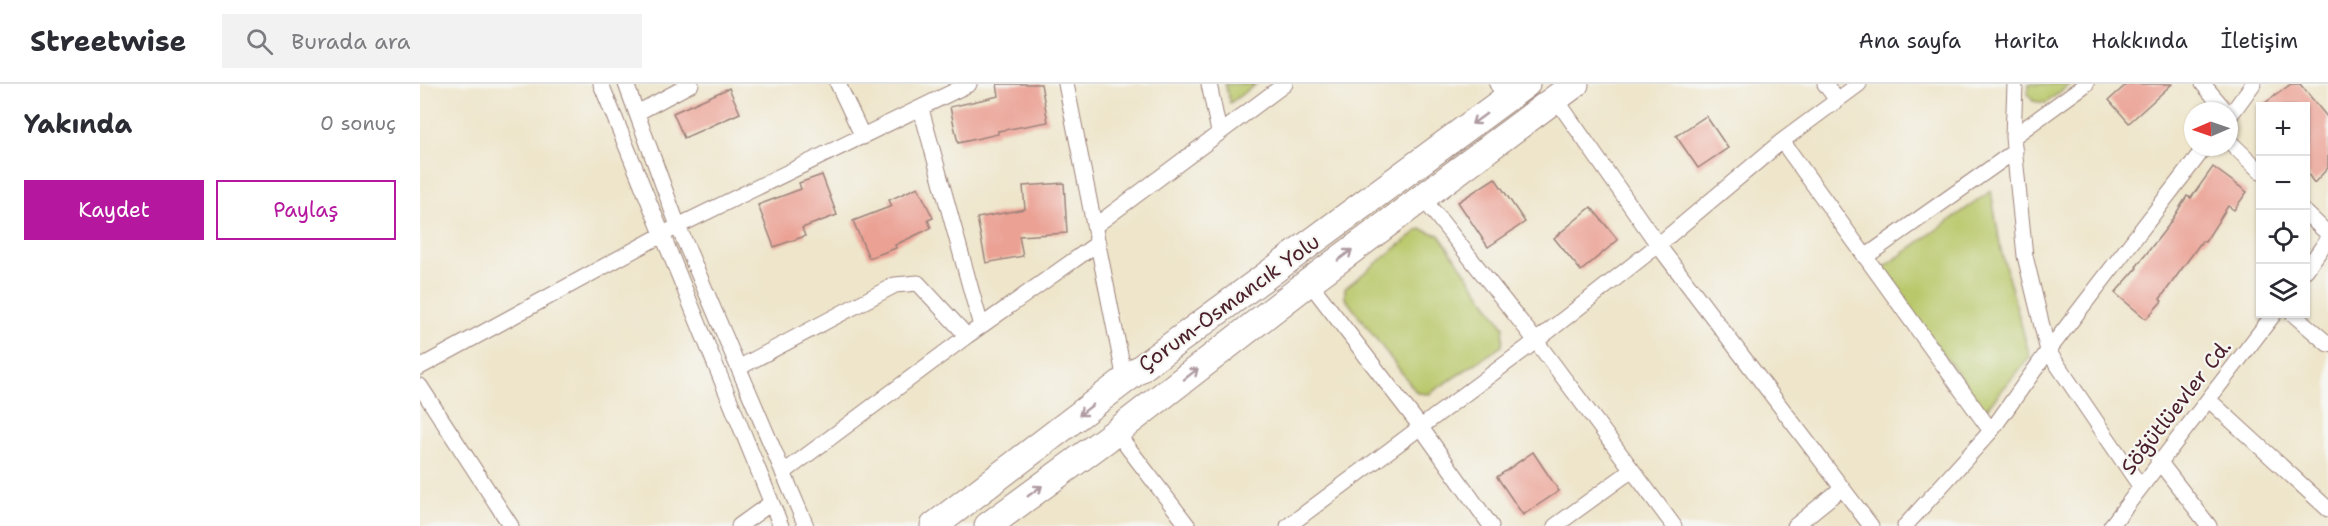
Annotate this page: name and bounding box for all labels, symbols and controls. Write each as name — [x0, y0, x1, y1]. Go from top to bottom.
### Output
search box — [222, 14, 642, 68]
text: Streetwise — [30, 22, 186, 60]
icon: search — [243, 25, 276, 58]
text: Burada ara — [291, 27, 410, 56]
text: Ana sayfa — [1859, 27, 1961, 55]
text: Harita — [1994, 27, 2059, 55]
text: Hakkında — [2092, 27, 2188, 55]
text: İletişim — [2221, 27, 2298, 55]
north arrow — [2184, 102, 2238, 156]
map controls — [2256, 102, 2310, 318]
button: + — [2256, 102, 2310, 156]
text: Yakında — [24, 106, 132, 141]
text: 0 sonuç — [320, 110, 396, 136]
one-way arrow — [1471, 113, 1487, 126]
button: − — [2256, 156, 2310, 210]
button: Kaydet — [24, 180, 204, 240]
button: Paylaş — [216, 180, 396, 240]
button: locate — [2256, 210, 2310, 264]
street label: Çorum-Osmancık Yolu — [1133, 228, 1325, 378]
one-way arrow — [1337, 248, 1353, 261]
button: layers — [2256, 264, 2310, 318]
street label: Söğütlüevler Cd. — [2114, 334, 2238, 480]
one-way arrow — [1182, 367, 1198, 380]
one-way arrow — [1078, 403, 1094, 416]
one-way arrow — [1027, 485, 1043, 497]

